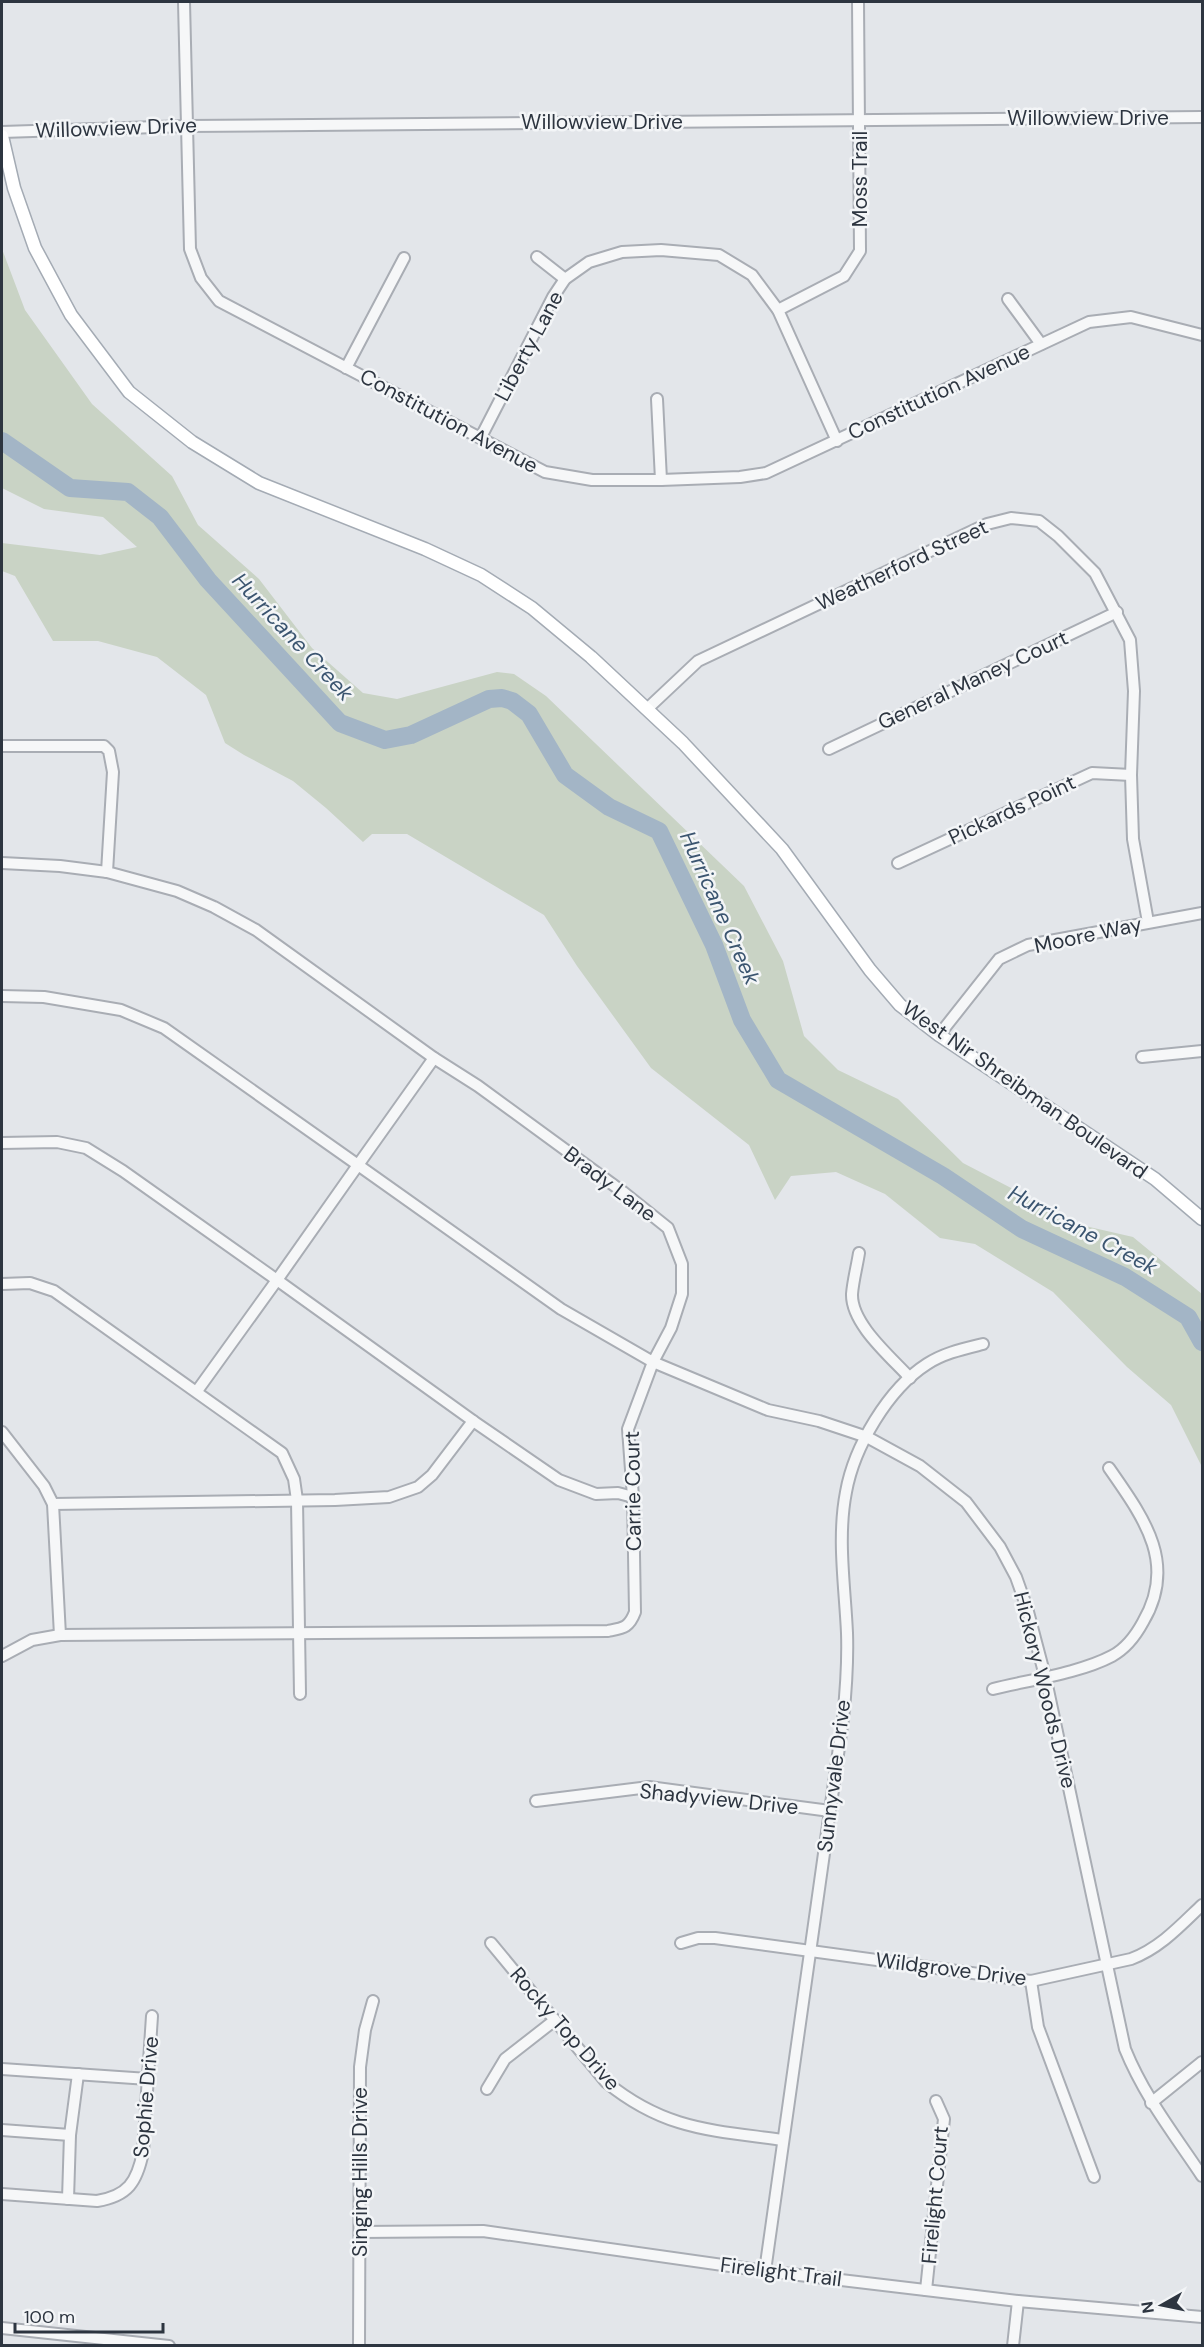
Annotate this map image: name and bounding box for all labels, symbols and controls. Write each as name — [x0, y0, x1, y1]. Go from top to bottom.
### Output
street label: Willowview Drive — [1007, 104, 1169, 132]
street label: Willowview Drive — [521, 108, 683, 136]
street label: Willowview Drive — [35, 111, 197, 145]
street label: Moss Trail — [846, 131, 874, 227]
street label: Liberty Lane — [488, 286, 570, 406]
street label: Constitution Avenue — [843, 337, 1035, 447]
street label: Constitution Avenue — [355, 362, 543, 480]
street label: Weatherford Street — [811, 513, 993, 617]
water label: Hurricane Creek — [226, 567, 361, 708]
street label: General Maney Court — [873, 624, 1073, 736]
street label: Pickards Point — [944, 768, 1080, 852]
water label: Hurricane Creek — [673, 827, 767, 990]
street label: Moore Way — [1032, 910, 1145, 960]
street label: West Nir Shreibman Boulevard — [897, 994, 1153, 1186]
street label: Brady Lane — [558, 1140, 662, 1228]
water label: Hurricane Creek — [1003, 1178, 1163, 1282]
street label: Carrie Court — [618, 1431, 648, 1551]
street label: Hickory Woods Drive — [1007, 1589, 1083, 1791]
street label: Sunnyvale Drive — [811, 1698, 857, 1854]
street label: Shadyview Drive — [638, 1777, 800, 1821]
street label: Wildgrove Drive — [874, 1946, 1028, 1992]
street label: Rocky Top Drive — [504, 1961, 626, 2097]
street label: Sophie Drive — [127, 2035, 165, 2159]
street label: Singing Hills Drive — [346, 2087, 374, 2257]
street label: Firelight Court — [915, 2125, 955, 2265]
street label: Firelight Trail — [719, 2251, 843, 2293]
north arrow — [1132, 2275, 1192, 2335]
scale bar — [15, 2296, 164, 2334]
text: N — [1136, 2300, 1159, 2315]
text: 100 m — [24, 2305, 75, 2329]

